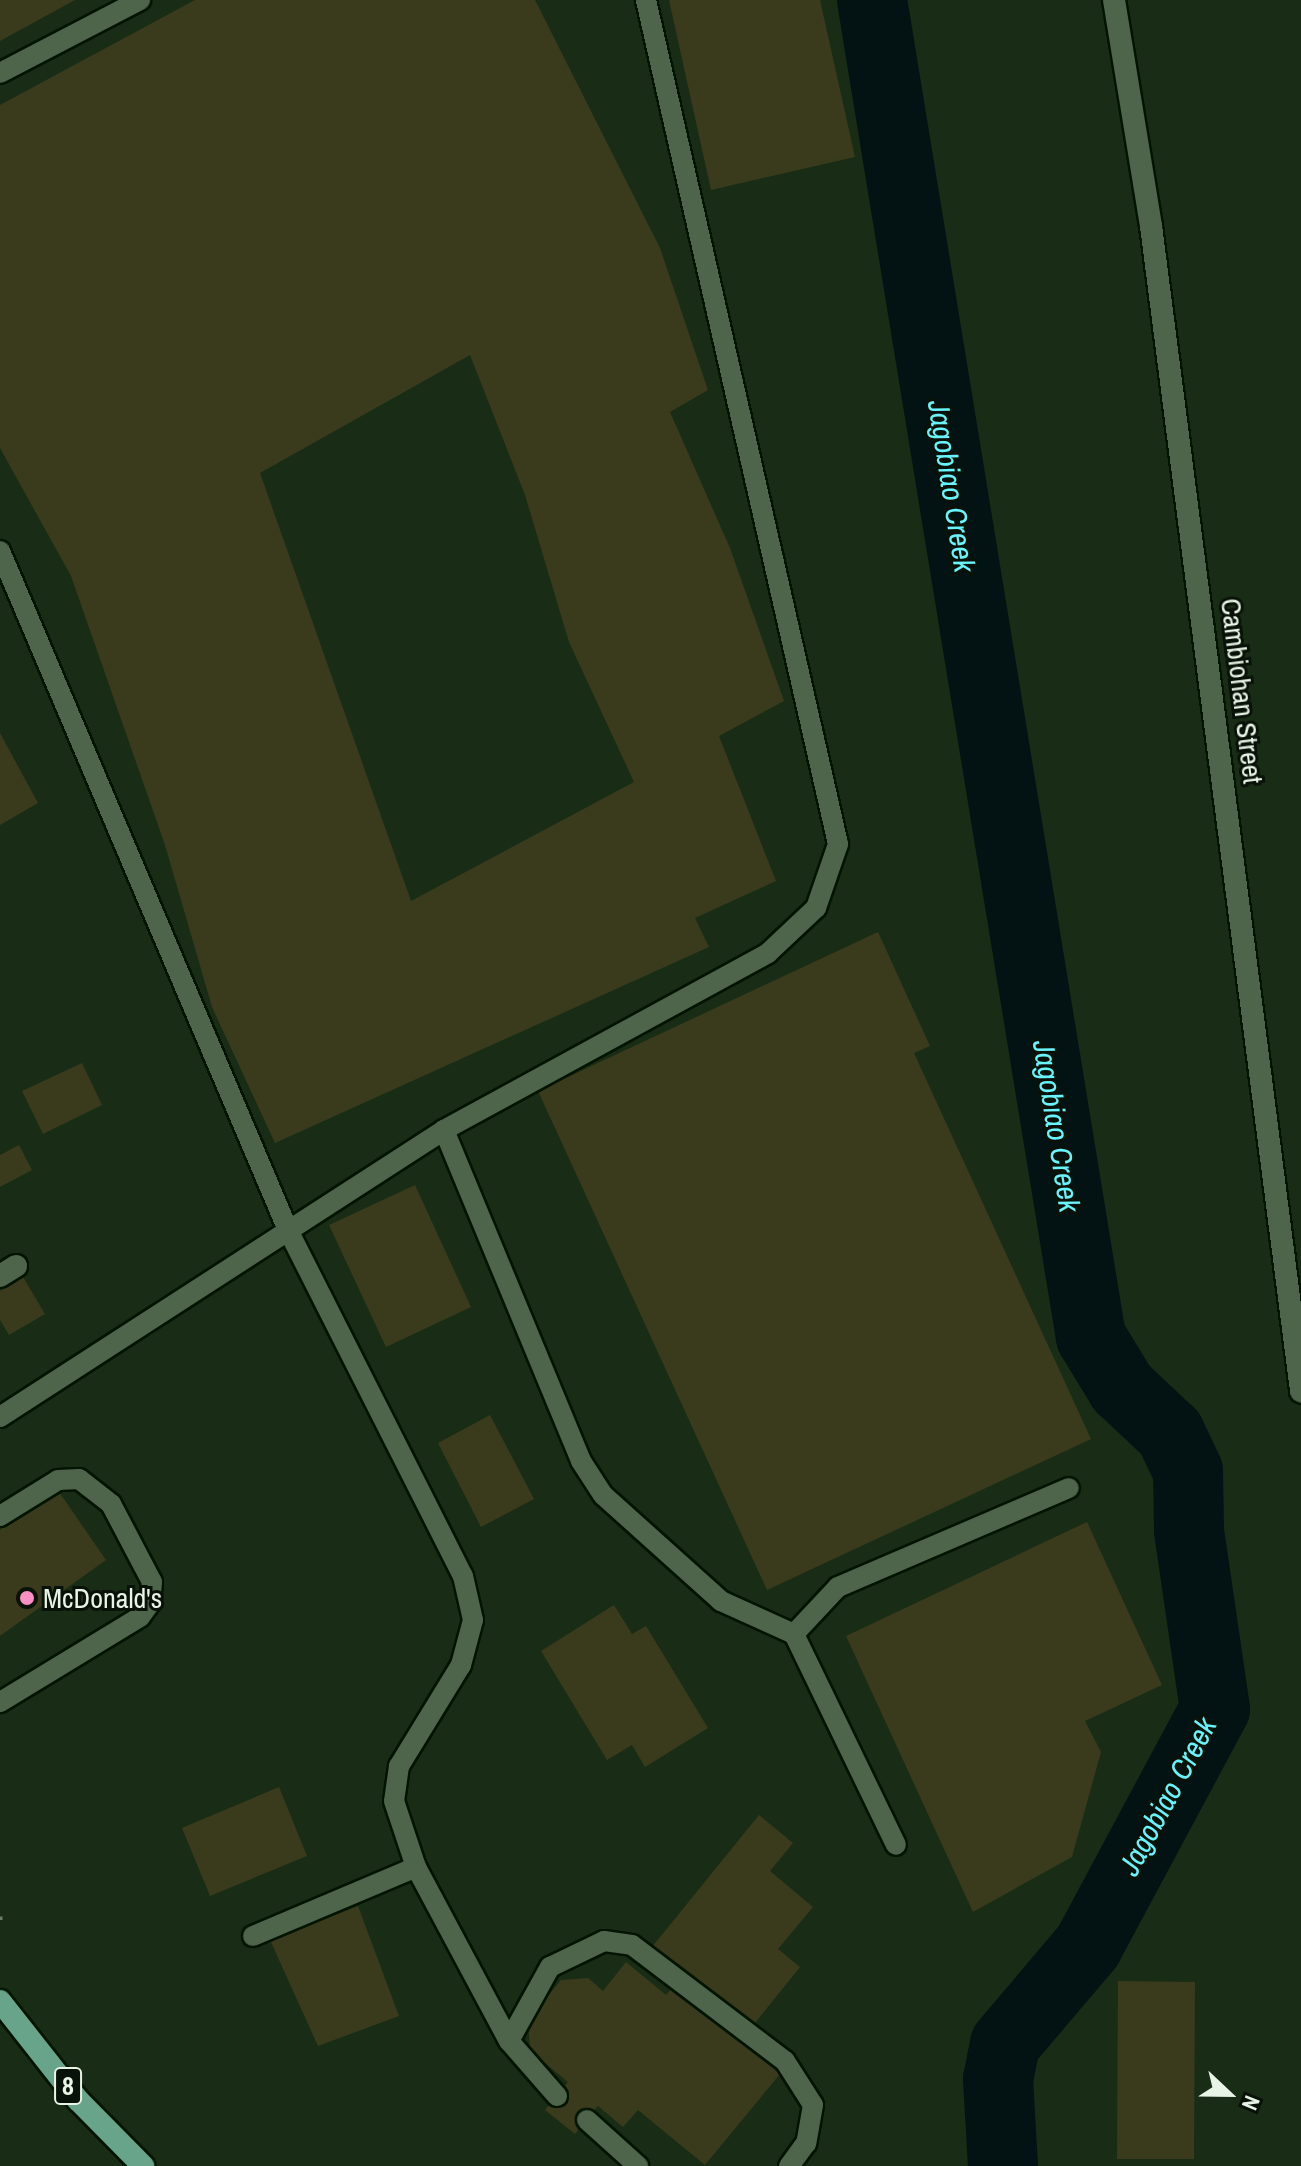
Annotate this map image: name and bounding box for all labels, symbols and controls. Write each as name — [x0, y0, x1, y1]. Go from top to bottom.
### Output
water label: Jagobiao Creek — [921, 397, 983, 575]
street label: Cambiohan Street — [1214, 596, 1270, 786]
water label: Jagobiao Creek — [1026, 1037, 1088, 1215]
place label: McDonald's — [43, 1581, 162, 1615]
marker: McDonald's — [18, 1589, 36, 1607]
water label: Jagobiao Creek — [1110, 1711, 1224, 1881]
north arrow — [1189, 2054, 1269, 2134]
road number: 8 — [54, 2064, 82, 2108]
text: N — [1235, 2091, 1268, 2115]

